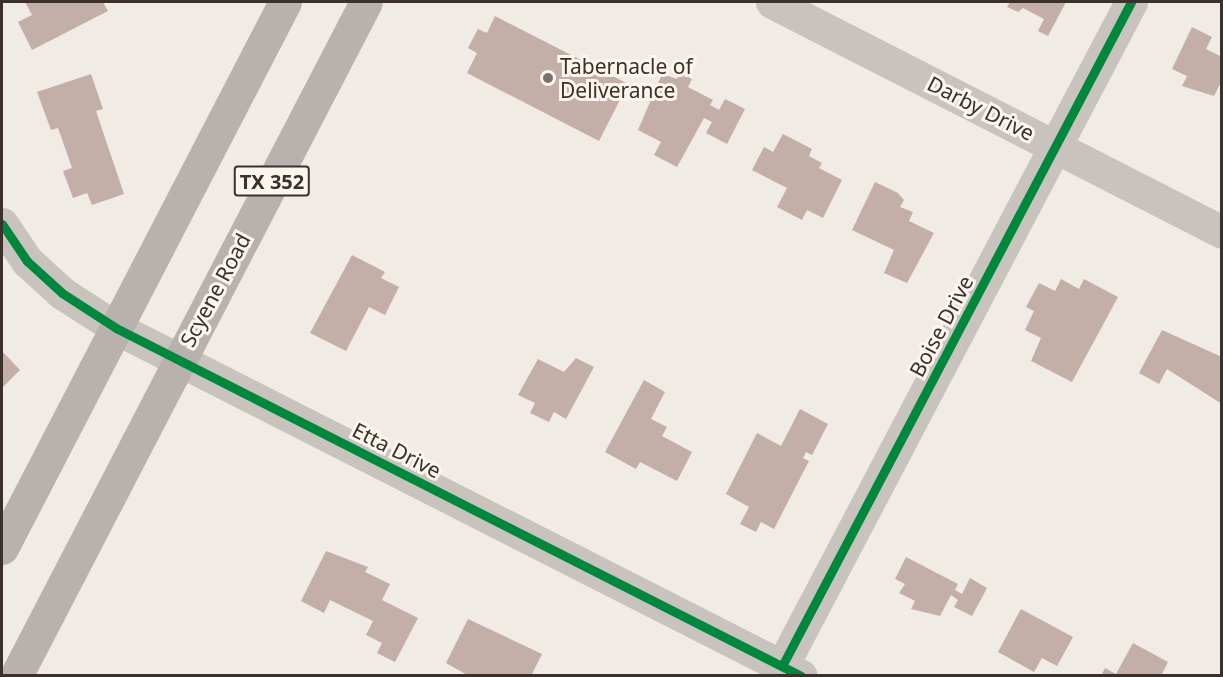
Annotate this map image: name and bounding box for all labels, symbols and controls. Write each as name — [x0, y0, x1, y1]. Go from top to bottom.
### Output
place label: Tabernacle of Deliverance — [560, 53, 693, 103]
street label: Darby Drive — [923, 70, 1039, 146]
marker: Tabernacle of Deliverance — [541, 71, 555, 85]
road number: TX 352 — [233, 164, 311, 198]
street label: Scyene Road — [175, 229, 255, 351]
street label: Boise Drive — [904, 271, 978, 381]
street label: Etta Drive — [349, 417, 445, 483]

